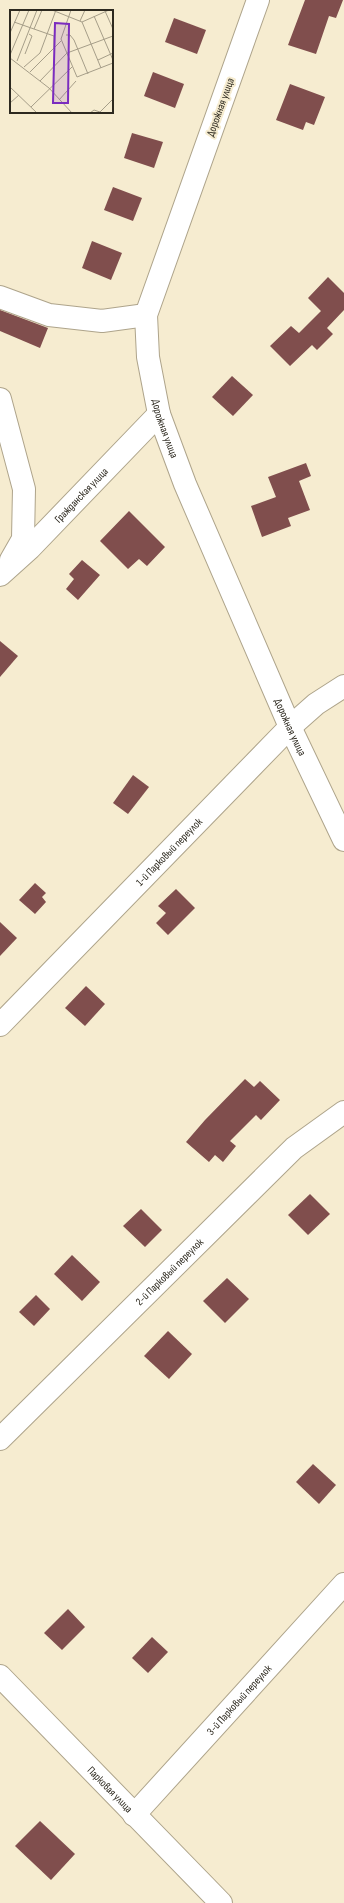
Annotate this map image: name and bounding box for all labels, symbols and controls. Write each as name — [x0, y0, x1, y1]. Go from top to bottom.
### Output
inset map — [10, 10, 113, 113]
street label: Дорожная улица — [204, 76, 237, 138]
street label: Дорожная улица — [149, 398, 181, 460]
street label: Гражданская улица — [52, 465, 111, 526]
street label: Дорожная улица — [271, 697, 309, 758]
street label: 1-й Парковый переулок — [133, 815, 206, 889]
street label: 2-й Парковый переулок — [133, 1235, 207, 1308]
street label: 3-й Парковый переулок — [204, 1662, 275, 1738]
street label: Парковая улица — [84, 1764, 135, 1815]

